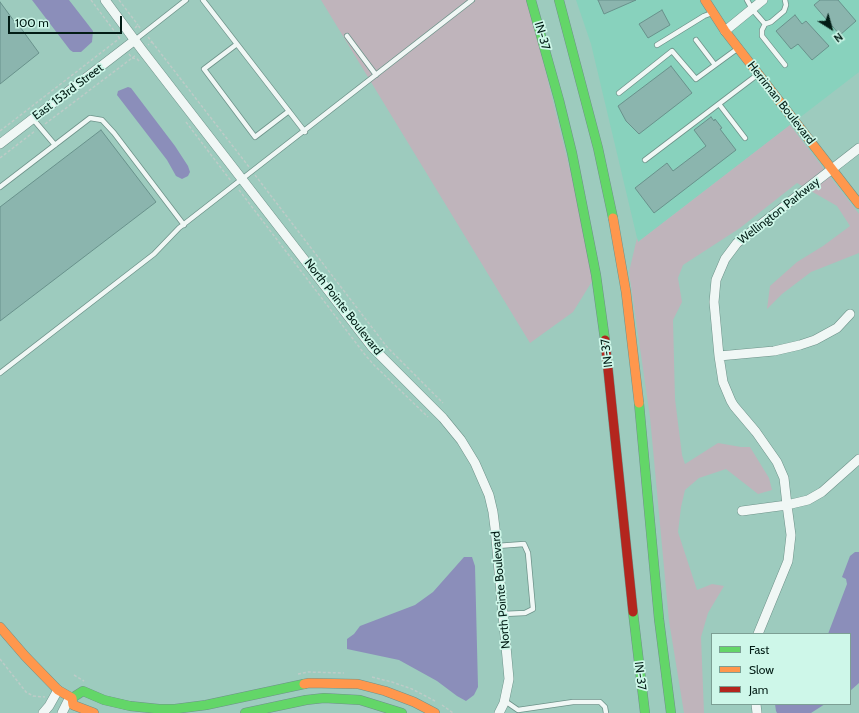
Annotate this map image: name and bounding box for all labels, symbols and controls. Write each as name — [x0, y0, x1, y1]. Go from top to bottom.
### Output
scale bar — [10, 8, 124, 34]
north arrow — [811, 8, 851, 48]
text: 100 m — [15, 15, 49, 30]
street label: IN-37 — [531, 20, 553, 52]
text: N — [831, 30, 846, 46]
street label: Herriman Boulevard — [744, 59, 818, 147]
street label: East 153rd Street — [30, 61, 106, 123]
street label: Wellington Parkway — [735, 175, 823, 247]
street label: North Pointe Boulevard — [301, 256, 385, 358]
street label: IN-37 — [598, 338, 616, 368]
street label: North Pointe Boulevard — [489, 531, 513, 649]
legend — [711, 633, 851, 705]
text: Fast — [749, 642, 769, 657]
street label: IN-37 — [631, 661, 649, 691]
text: Slow — [749, 662, 774, 677]
text: Jam — [749, 682, 768, 697]

